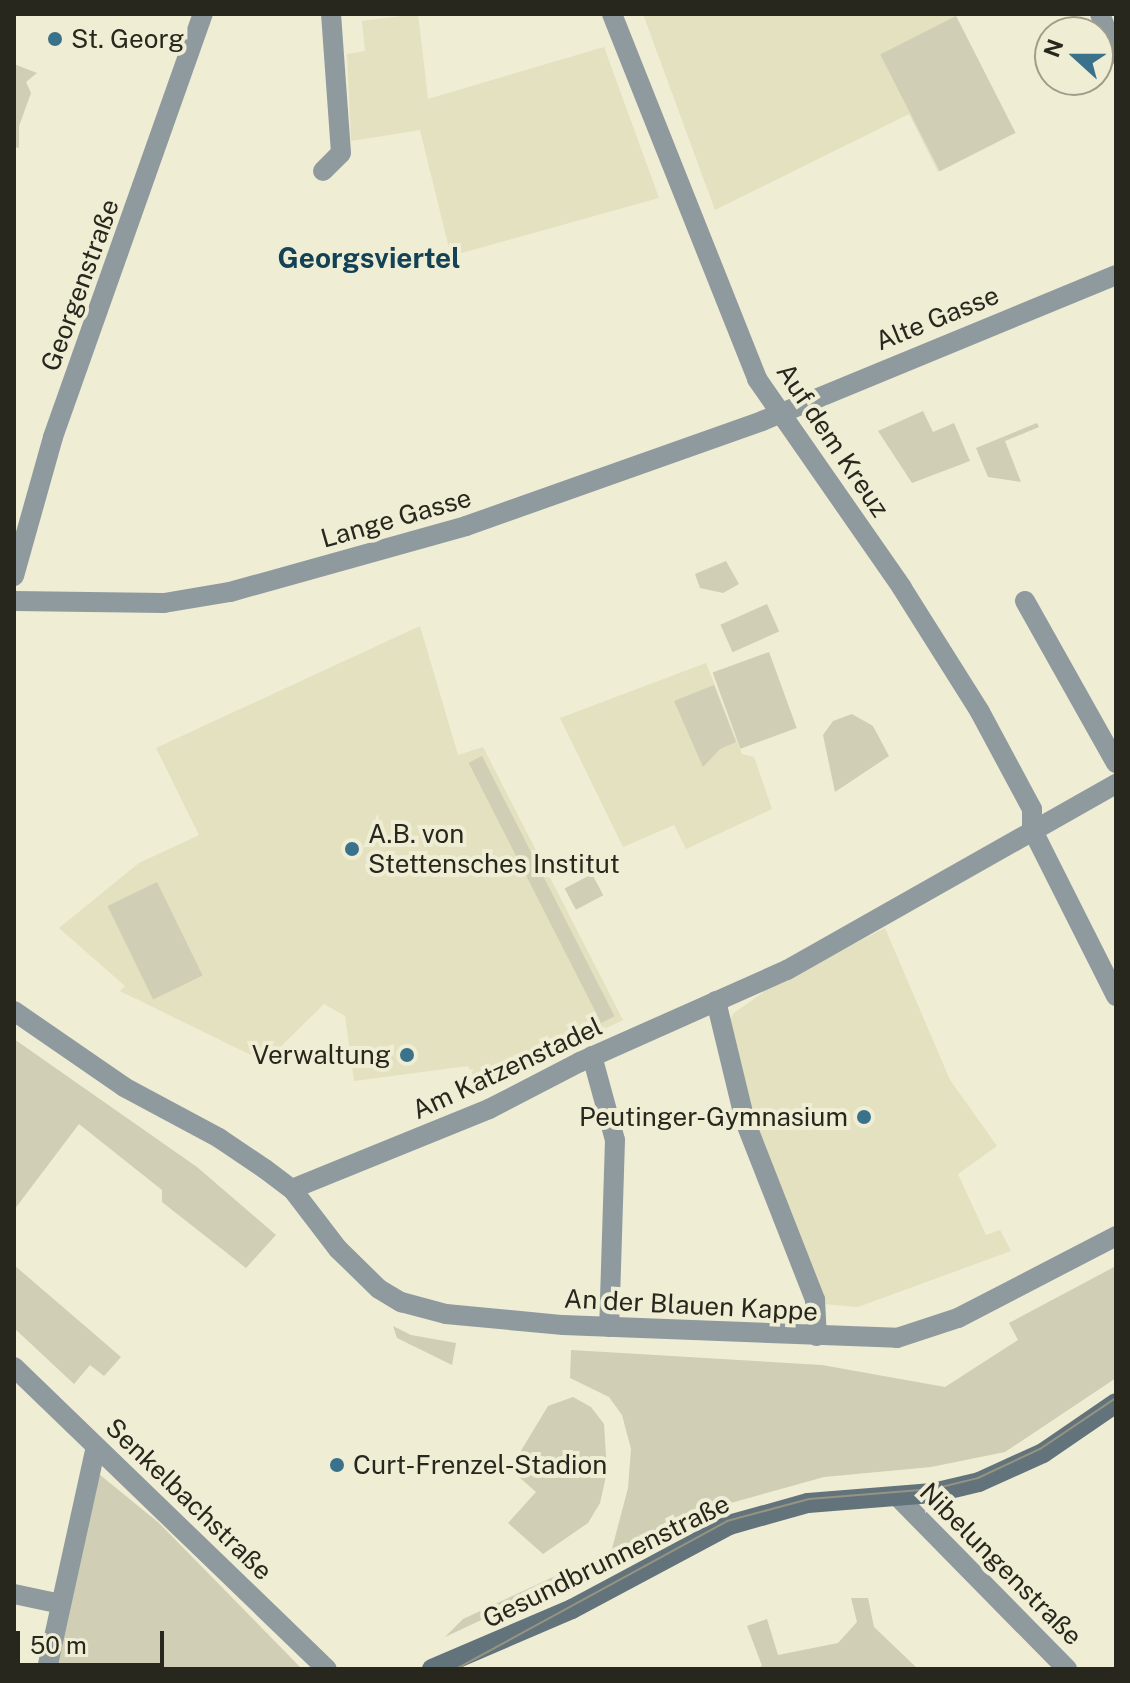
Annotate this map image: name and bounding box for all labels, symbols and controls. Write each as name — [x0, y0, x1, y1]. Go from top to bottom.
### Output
north arrow — [1034, 16, 1114, 96]
place label: St. Georg — [71, 23, 185, 55]
marker: St. Georg — [46, 30, 64, 48]
text: N — [1038, 35, 1069, 61]
street label: Georgenstraße — [34, 195, 126, 375]
district label: Georgsviertel — [278, 241, 460, 275]
street label: Alte Gasse — [871, 279, 1003, 357]
street label: Auf dem Kreuz — [770, 357, 896, 523]
street label: Lange Gasse — [317, 482, 475, 554]
place label: A.B. von Stettensches Institut — [368, 818, 620, 880]
marker: A.B. von Stettensches Institut — [343, 840, 361, 858]
street label: Am Katzenstadel — [407, 1010, 607, 1126]
place label: Verwaltung — [252, 1039, 391, 1071]
marker: Verwaltung — [398, 1046, 416, 1064]
place label: Peutinger-Gymnasium — [579, 1101, 848, 1133]
marker: Peutinger-Gymnasium — [855, 1108, 873, 1126]
street label: An der Blauen Kappe — [563, 1283, 819, 1327]
street label: Senkelbachstraße — [99, 1412, 279, 1586]
place label: Curt-Frenzel-Stadion — [353, 1449, 607, 1481]
marker: Curt-Frenzel-Stadion — [328, 1456, 346, 1474]
street label: Nibelungenstraße — [913, 1476, 1089, 1652]
street label: Gesundbrunnenstraße — [478, 1488, 734, 1634]
scale bar — [20, 1615, 168, 1665]
text: 50 m — [30, 1631, 87, 1659]

